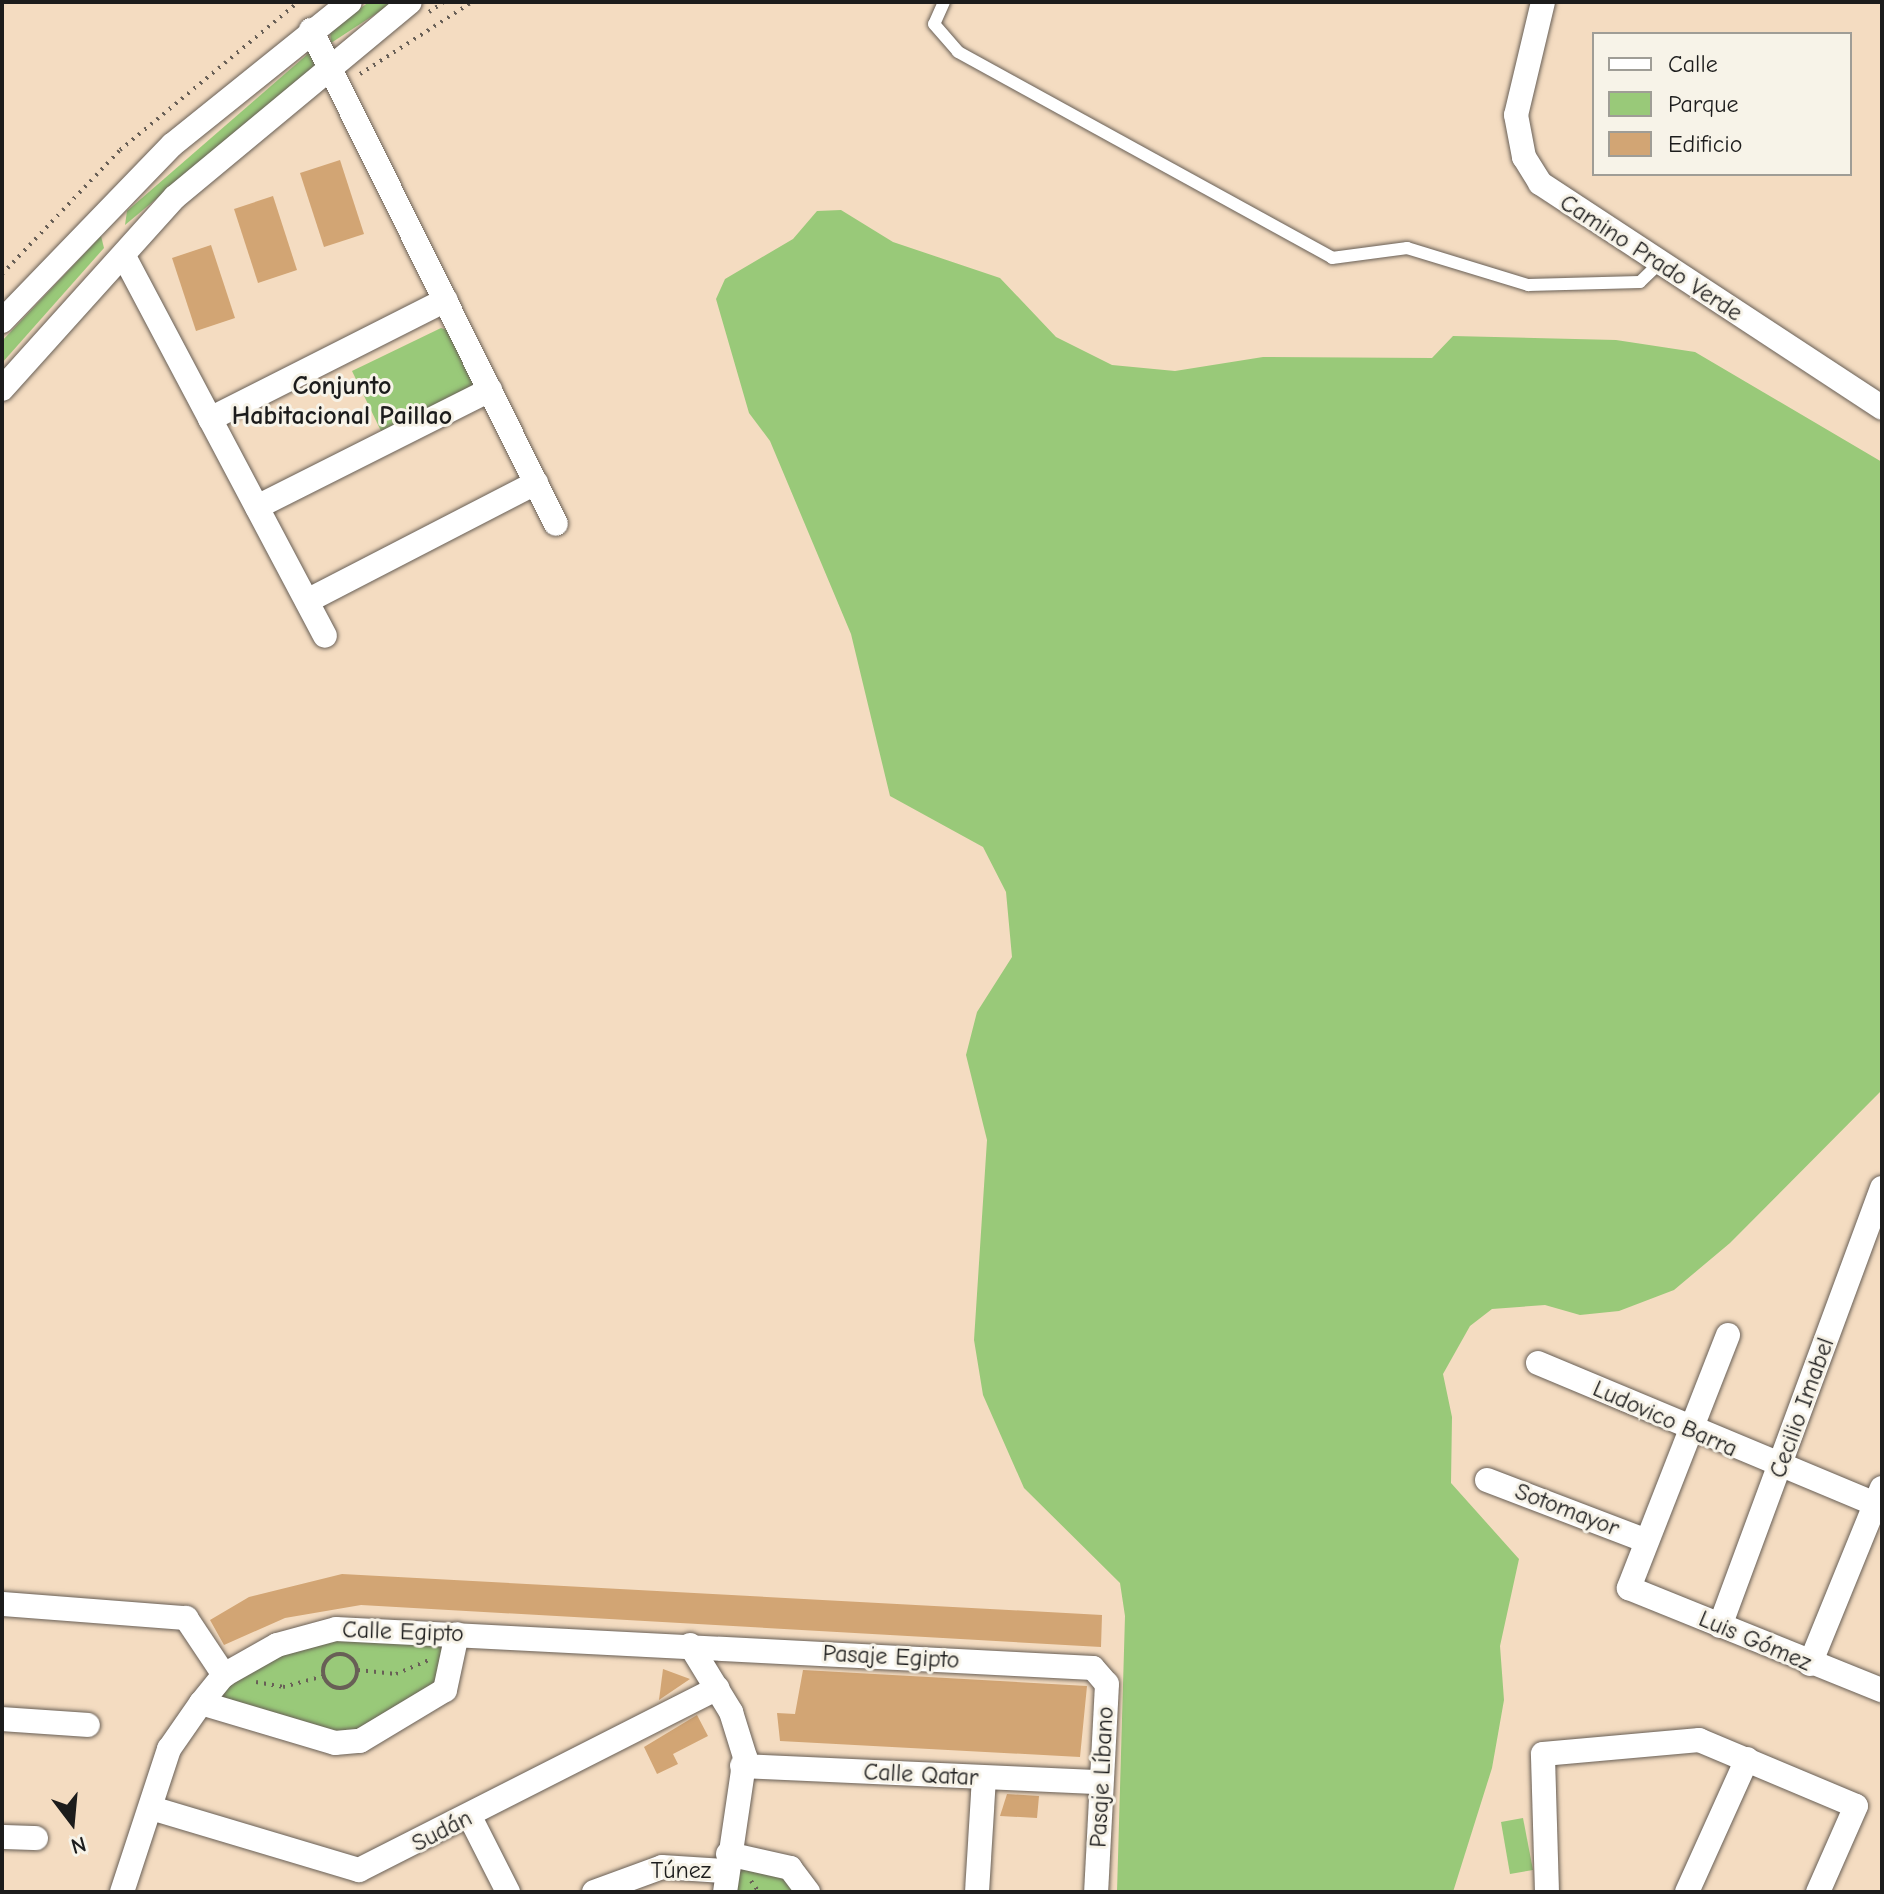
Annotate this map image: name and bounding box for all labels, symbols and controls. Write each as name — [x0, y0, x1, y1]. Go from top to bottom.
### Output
legend — [1592, 32, 1852, 176]
text: Calle — [1668, 50, 1718, 78]
text: Parque — [1668, 90, 1739, 118]
text: Edificio — [1668, 130, 1743, 158]
street label: Camino Prado Verde — [1554, 188, 1748, 328]
district label: Conjunto Habitacional Paillao — [232, 371, 452, 432]
street label: Cecilio Imabel — [1763, 1334, 1841, 1482]
street label: Ludovico Barra — [1588, 1374, 1742, 1464]
street label: Sotomayor — [1511, 1477, 1623, 1543]
street label: Luis Gómez — [1694, 1604, 1816, 1678]
street label: Calle Egipto — [342, 1615, 464, 1649]
street label: Pasaje Egipto — [822, 1639, 960, 1675]
street label: Pasaje Líbano — [1084, 1706, 1120, 1848]
street label: Calle Qatar — [863, 1758, 979, 1792]
north arrow — [32, 1782, 112, 1862]
street label: Sudán — [407, 1804, 477, 1858]
text: N — [68, 1831, 89, 1860]
street label: Túnez — [651, 1857, 711, 1885]

